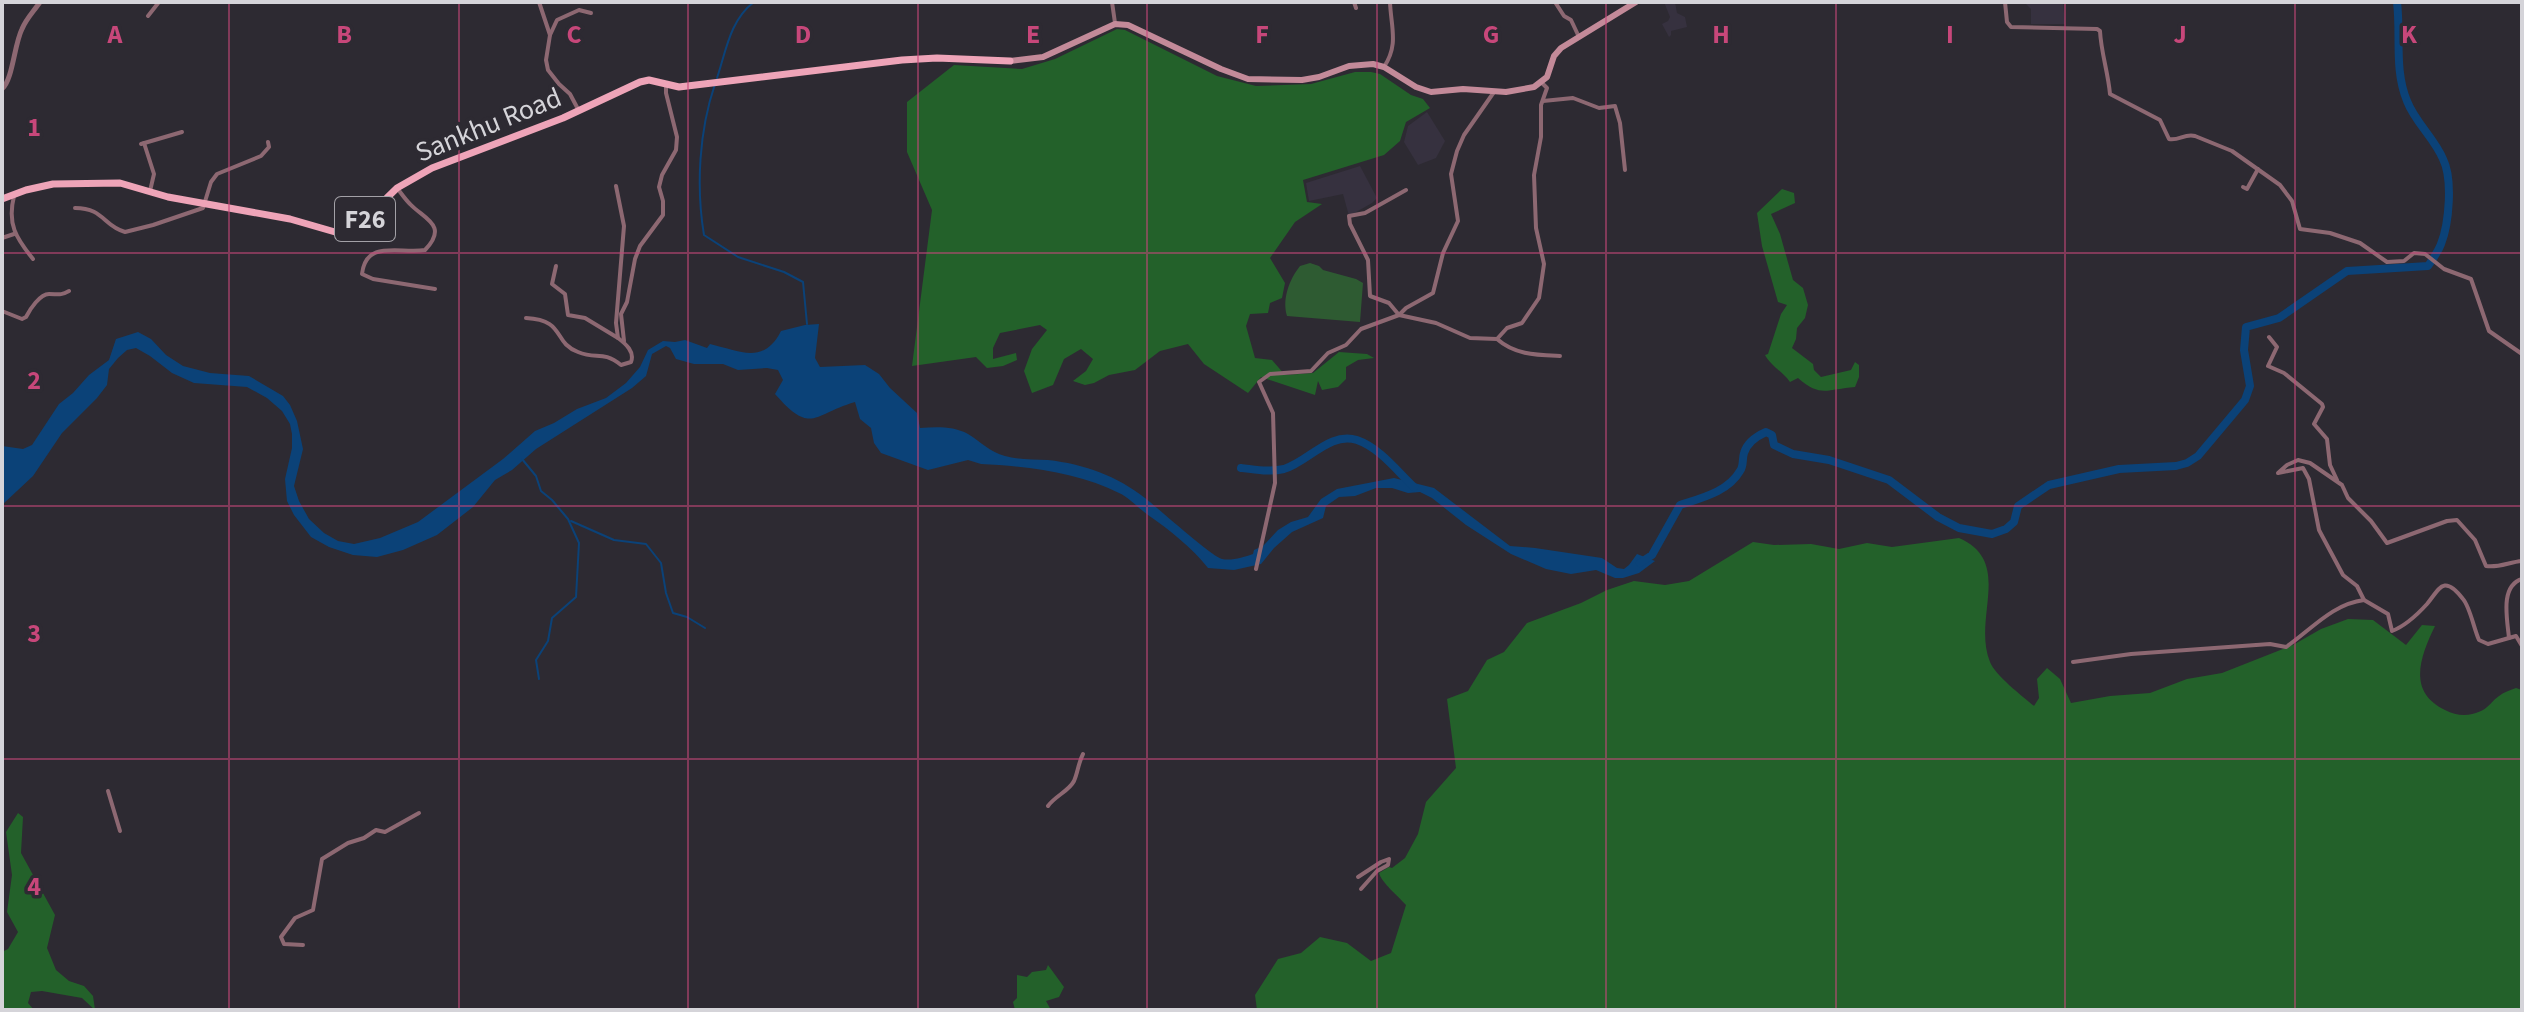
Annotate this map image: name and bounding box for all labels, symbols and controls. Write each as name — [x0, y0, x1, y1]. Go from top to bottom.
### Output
text: A — [107, 16, 124, 53]
text: B — [336, 16, 352, 53]
text: C — [566, 16, 582, 53]
text: D — [795, 16, 811, 53]
text: E — [1026, 16, 1040, 53]
text: F — [1255, 16, 1269, 53]
text: G — [1483, 16, 1499, 53]
text: H — [1712, 16, 1730, 53]
text: I — [1946, 16, 1954, 53]
text: J — [2173, 16, 2187, 53]
text: K — [2401, 16, 2418, 53]
street label: Sankhu Road — [409, 77, 567, 172]
text: 1 — [27, 109, 41, 146]
road number: F26 — [335, 197, 395, 241]
text: 2 — [27, 362, 41, 399]
text: 3 — [27, 615, 41, 652]
text: 4 — [27, 868, 41, 905]

